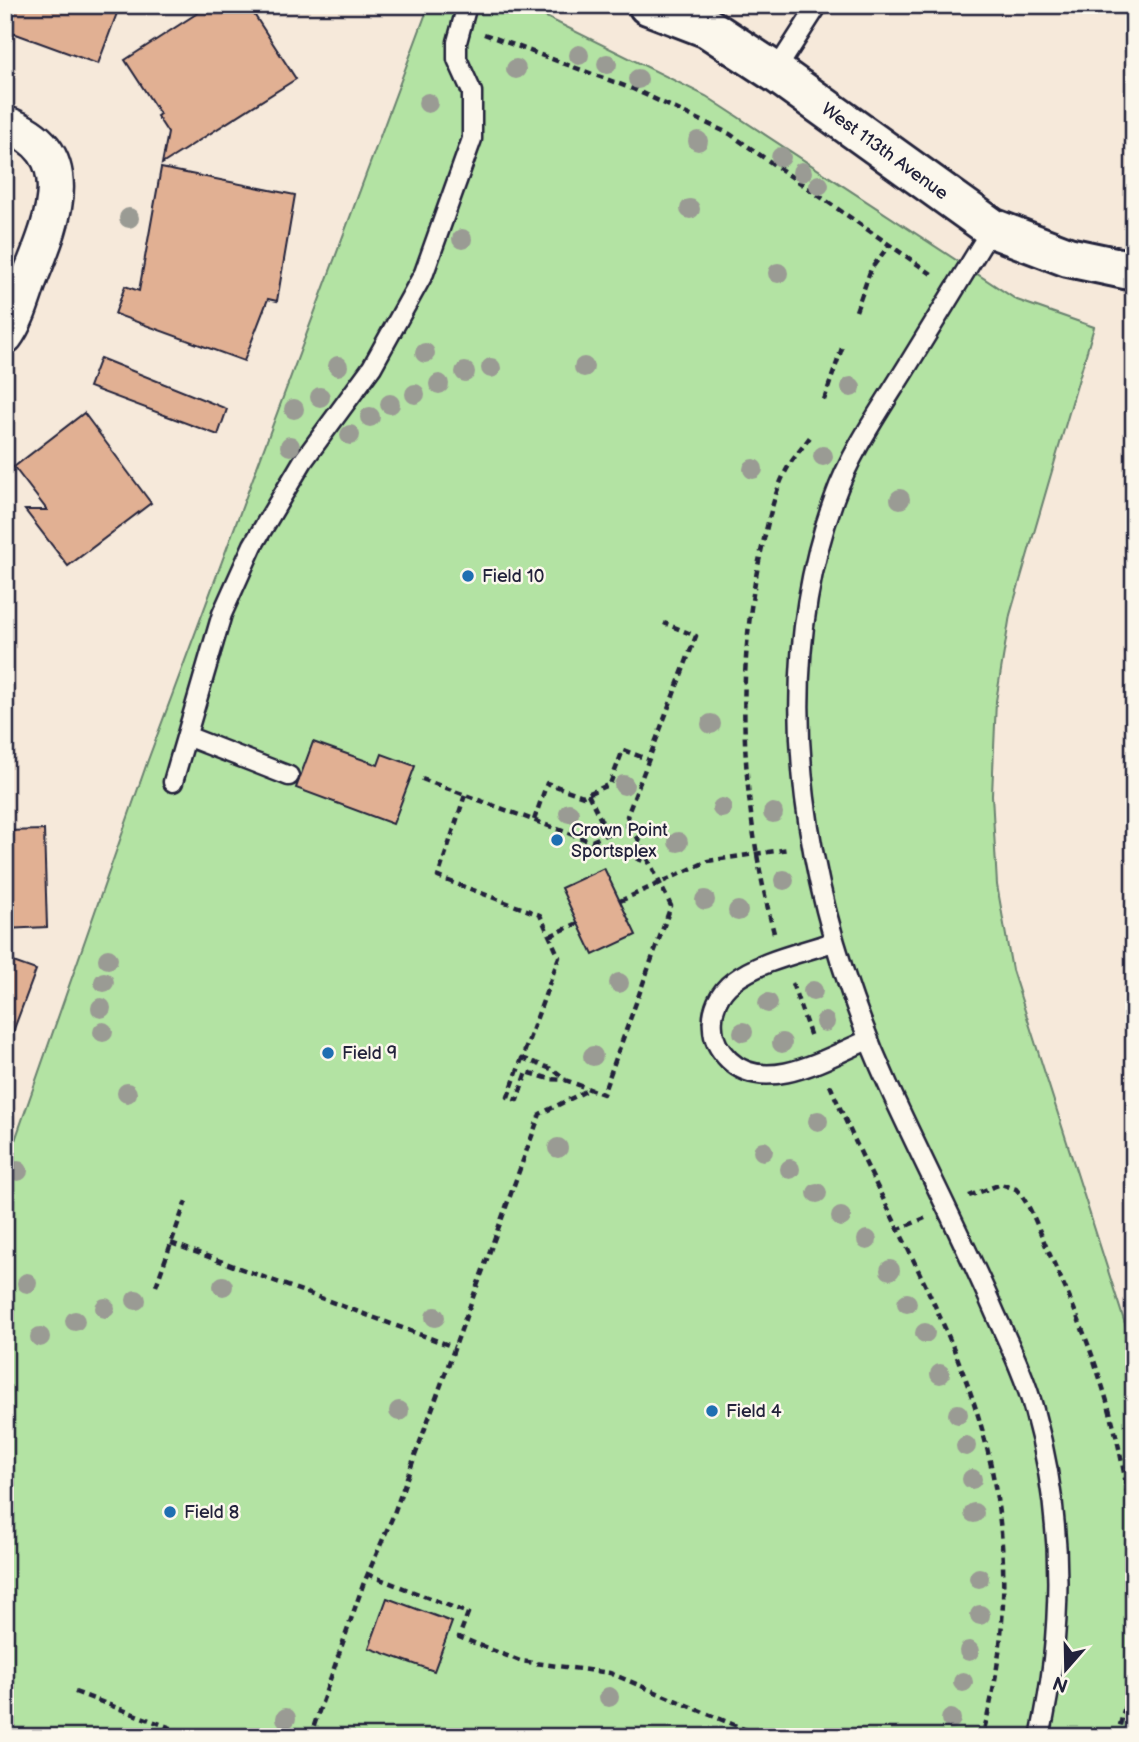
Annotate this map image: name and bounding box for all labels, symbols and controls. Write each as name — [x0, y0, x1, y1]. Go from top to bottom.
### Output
street label: West 113th Avenue — [817, 98, 952, 205]
place label: Field 10 — [482, 566, 544, 587]
marker: Field 10 — [460, 568, 476, 584]
place label: Crown Point Sportsplex — [571, 820, 668, 862]
marker: Crown Point Sportsplex — [549, 832, 565, 848]
place label: Field 9 — [342, 1043, 397, 1064]
marker: Field 9 — [320, 1045, 336, 1061]
place label: Field 4 — [726, 1401, 782, 1422]
marker: Field 4 — [704, 1403, 720, 1419]
place label: Field 8 — [184, 1502, 239, 1523]
marker: Field 8 — [162, 1504, 178, 1520]
north arrow — [1030, 1634, 1100, 1704]
text: N — [1050, 1670, 1071, 1697]

